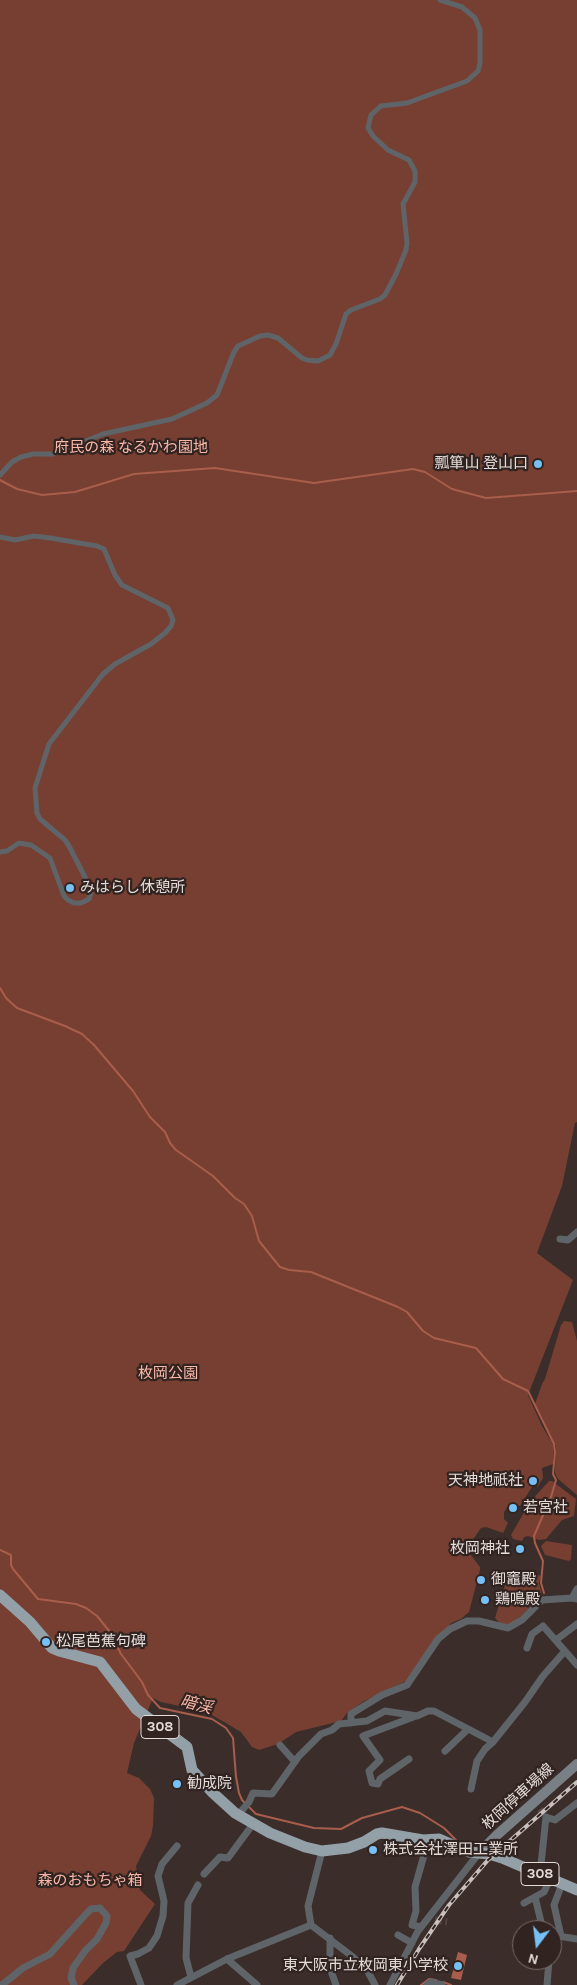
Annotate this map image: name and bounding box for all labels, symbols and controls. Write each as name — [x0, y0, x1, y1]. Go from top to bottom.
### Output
park label: 府民の森 なるかわ園地 — [54, 439, 208, 457]
place label: 瓢箪山 登山口 — [434, 455, 528, 473]
marker: 瓢箪山 登山口 — [532, 458, 544, 470]
place label: みはらし休憩所 — [80, 879, 185, 897]
marker: みはらし休憩所 — [64, 882, 76, 894]
park label: 枚岡公園 — [138, 1365, 198, 1383]
place label: 天神地祇社 — [448, 1472, 523, 1490]
marker: 天神地祇社 — [527, 1475, 539, 1487]
place label: 若宮社 — [523, 1499, 568, 1517]
marker: 若宮社 — [507, 1502, 519, 1514]
place label: 枚岡神社 — [450, 1540, 510, 1558]
marker: 枚岡神社 — [514, 1543, 526, 1555]
place label: 御竈殿 — [491, 1571, 536, 1589]
marker: 御竈殿 — [475, 1574, 487, 1586]
place label: 鶏鳴殿 — [495, 1591, 540, 1609]
marker: 鶏鳴殿 — [479, 1594, 491, 1606]
place label: 松尾芭蕉句碑 — [56, 1633, 146, 1651]
marker: 松尾芭蕉句碑 — [40, 1636, 52, 1648]
water label: 暗渓 — [178, 1692, 214, 1718]
road number: 308 — [141, 1715, 179, 1738]
street label: 枚岡停車場線 — [479, 1760, 557, 1834]
place label: 勧成院 — [187, 1775, 232, 1793]
marker: 勧成院 — [171, 1778, 183, 1790]
place label: 株式会社澤田工業所 — [383, 1841, 518, 1859]
marker: 株式会社澤田工業所 — [367, 1844, 379, 1856]
road number: 308 — [521, 1862, 559, 1886]
park label: 森のおもちゃ箱 — [38, 1872, 142, 1890]
north arrow — [512, 1920, 562, 1970]
text: N — [526, 1949, 540, 1969]
place label: 東大阪市立枚岡東小学校 — [283, 1957, 448, 1975]
marker: 東大阪市立枚岡東小学校 — [452, 1960, 464, 1972]

